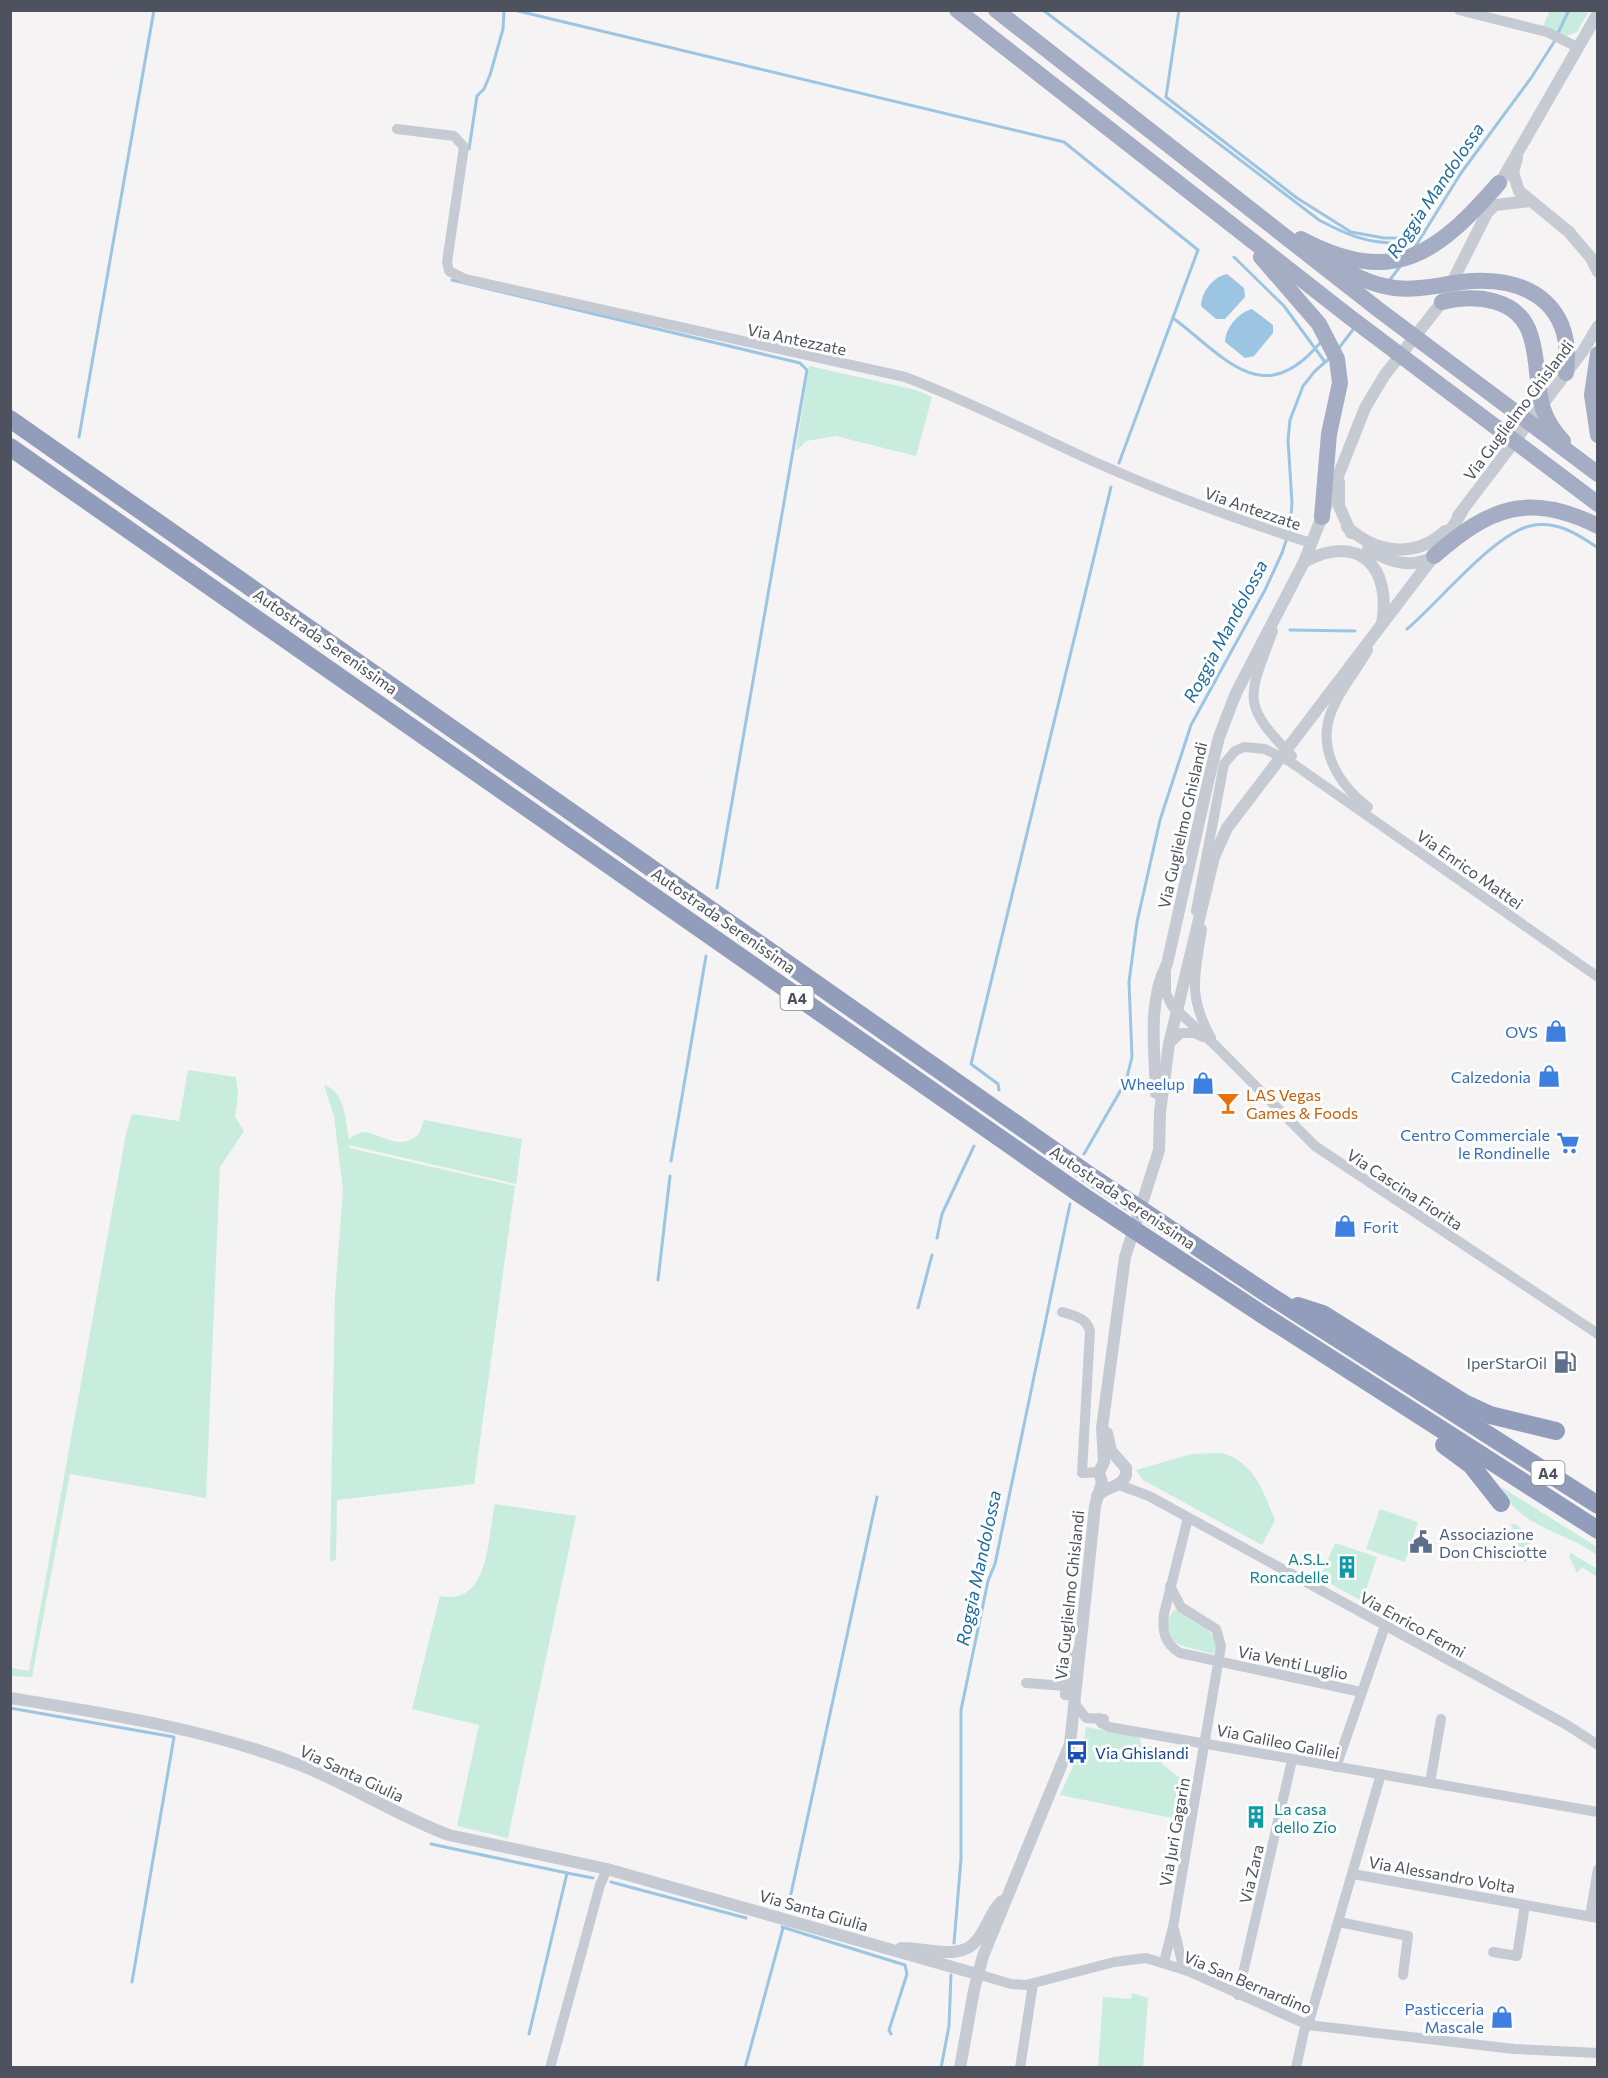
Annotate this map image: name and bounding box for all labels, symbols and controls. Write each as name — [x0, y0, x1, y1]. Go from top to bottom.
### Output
water label: Roggia Mandolossa — [1382, 118, 1488, 262]
street label: Via Antezzate — [746, 319, 848, 359]
street label: Via Guglielmo Ghislandi — [1459, 336, 1577, 484]
street label: Via Antezzate — [1202, 483, 1304, 533]
water label: Roggia Mandolossa — [1178, 556, 1272, 706]
street label: Autostrada Serenissima — [250, 584, 402, 698]
street label: Via Guglielmo Ghislandi — [1154, 740, 1210, 910]
street label: Via Enrico Mattei — [1413, 825, 1527, 913]
street label: Autostrada Serenissima — [648, 863, 800, 977]
road number: A4 — [780, 986, 814, 1010]
shop icon: OVS — [1543, 1018, 1569, 1044]
place label: OVS — [1505, 1022, 1538, 1041]
shop icon: Calzedonia — [1536, 1063, 1562, 1089]
place label: Calzedonia — [1451, 1067, 1531, 1086]
shop icon: Wheelup — [1190, 1070, 1216, 1096]
place label: Wheelup — [1120, 1074, 1185, 1093]
place label: LAS Vegas Games & Foods — [1246, 1085, 1358, 1122]
bar icon: LAS Vegas Games & Foods — [1215, 1090, 1241, 1116]
place label: Centro Commerciale le Rondinelle — [1400, 1125, 1550, 1162]
supermarket icon: Centro Commerciale le Rondinelle — [1555, 1130, 1581, 1156]
street label: Autostrada Serenissima — [1047, 1141, 1199, 1253]
street label: Via Cascina Fiorita — [1344, 1145, 1466, 1233]
shop icon: Forit — [1332, 1213, 1358, 1239]
place label: Forit — [1363, 1217, 1399, 1236]
fuel station icon: IperStarOil — [1552, 1349, 1578, 1375]
place label: IperStarOil — [1466, 1353, 1547, 1372]
road number: A4 — [1532, 1461, 1564, 1485]
water label: Roggia Mandolossa — [951, 1488, 1005, 1648]
street label: Via Guglielmo Ghislandi — [1051, 1509, 1087, 1681]
place label: Associazione Don Chisciotte — [1439, 1524, 1547, 1561]
public building icon: Associazione Don Chisciotte — [1408, 1529, 1434, 1555]
place label: A.S.L. Roncadelle — [1250, 1549, 1329, 1586]
building icon: A.S.L. Roncadelle — [1334, 1554, 1360, 1580]
street label: Via Enrico Fermi — [1357, 1587, 1469, 1661]
street label: Via Venti Luglio — [1236, 1641, 1350, 1683]
street label: Via Galileo Galilei — [1215, 1720, 1341, 1762]
bus stop icon: Via Ghislandi — [1064, 1739, 1090, 1765]
street label: Via Santa Giulia — [297, 1741, 407, 1805]
place label: Via Ghislandi — [1095, 1743, 1189, 1762]
street label: Via Juri Gagarin — [1155, 1776, 1193, 1888]
place label: La casa dello Zio — [1274, 1799, 1337, 1836]
building icon: La casa dello Zio — [1243, 1804, 1269, 1830]
street label: Via Zara — [1235, 1843, 1267, 1905]
street label: Via Alessandro Volta — [1367, 1852, 1517, 1896]
street label: Via Santa Giulia — [757, 1885, 871, 1935]
street label: Via San Bernardino — [1181, 1946, 1315, 2018]
place label: Pasticceria Mascale — [1405, 1999, 1484, 2036]
shop icon: Pasticceria Mascale — [1489, 2004, 1515, 2030]

